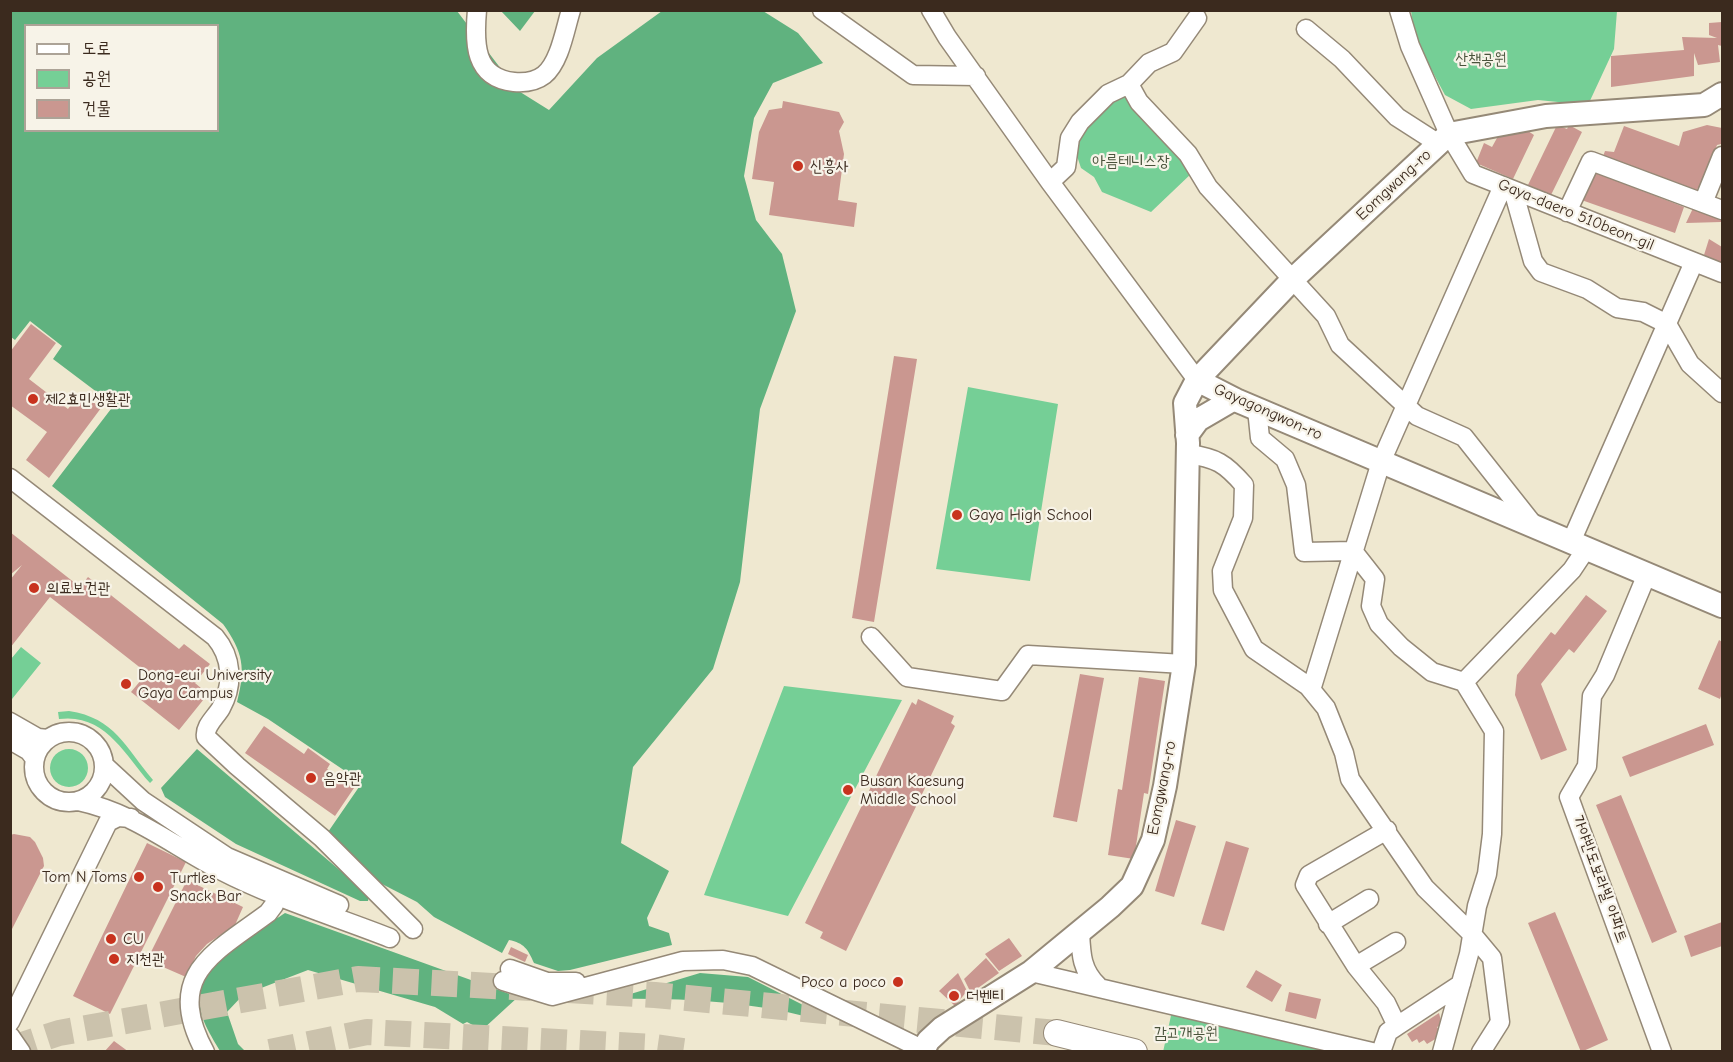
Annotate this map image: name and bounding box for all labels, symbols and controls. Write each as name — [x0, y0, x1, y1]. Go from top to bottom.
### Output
legend — [24, 24, 219, 132]
text: 도로 — [82, 38, 111, 59]
park label: 산책공원 — [1455, 49, 1507, 69]
text: 공원 — [82, 68, 111, 89]
text: 건물 — [82, 98, 111, 119]
street label: Eomgwang-ro — [1352, 145, 1436, 225]
park label: 아름테니스장 — [1092, 151, 1170, 171]
place label: 신흥사 — [810, 156, 849, 176]
marker: 신흥사 — [791, 159, 805, 173]
street label: Gaya-daero 510beon-gil — [1495, 175, 1657, 255]
street label: Gayagongwon-ro — [1211, 379, 1325, 445]
place label: 제2효민생활관 — [45, 389, 131, 409]
marker: 제2효민생활관 — [26, 392, 40, 406]
place label: Gaya High School — [969, 505, 1092, 525]
marker: Gaya High School — [950, 508, 964, 522]
place label: 의료보건관 — [46, 578, 110, 598]
marker: 의료보건관 — [27, 581, 41, 595]
place label: Dong-eui University Gaya Campus — [138, 665, 272, 703]
marker: Dong-eui University Gaya Campus — [119, 677, 133, 691]
street label: Eomgwang-ro — [1143, 739, 1181, 837]
place label: 음악관 — [323, 768, 362, 788]
marker: 음악관 — [304, 771, 318, 785]
place label: Busan Kaesung Middle School — [860, 771, 965, 809]
marker: Busan Kaesung Middle School — [841, 783, 855, 797]
street label: 가야반도보라빌 아파트 — [1568, 813, 1632, 945]
place label: Tom N Toms — [42, 867, 127, 887]
place label: Turtles Snack Bar — [170, 868, 241, 906]
marker: Tom N Toms — [132, 870, 146, 884]
marker: Turtles Snack Bar — [151, 880, 165, 894]
place label: CU — [123, 929, 144, 949]
marker: CU — [104, 932, 118, 946]
place label: 지천관 — [126, 949, 165, 969]
marker: 지천관 — [107, 952, 121, 966]
place label: Poco a poco — [801, 972, 886, 992]
marker: Poco a poco — [891, 975, 905, 989]
place label: 더벤티 — [966, 986, 1005, 1006]
marker: 더벤티 — [947, 989, 961, 1003]
park label: 감고개공원 — [1154, 1023, 1218, 1043]

